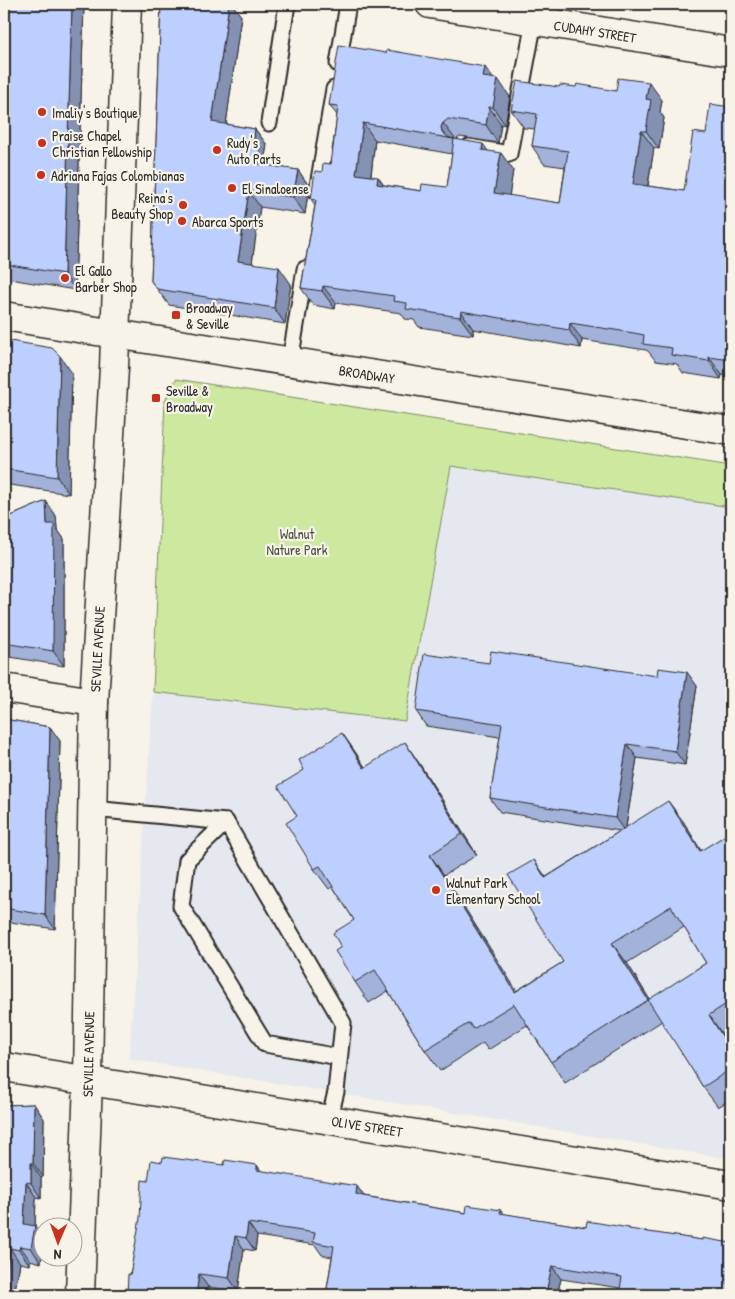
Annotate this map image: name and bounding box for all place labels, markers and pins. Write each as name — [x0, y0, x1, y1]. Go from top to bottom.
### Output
place label: Imaliy's Boutique — [52, 103, 138, 123]
marker: Imaliy's Boutique — [36, 106, 48, 118]
place label: Praise Chapel Christian Fellowship — [52, 126, 152, 162]
place label: Rudy's Auto Parts — [227, 133, 281, 168]
marker: Praise Chapel Christian Fellowship — [36, 137, 48, 149]
marker: Rudy's Auto Parts — [211, 144, 223, 156]
place label: Adriana Fajas Colombianas — [51, 166, 184, 186]
marker: Adriana Fajas Colombianas — [35, 169, 47, 181]
place label: El Sinaloense — [242, 179, 309, 198]
marker: El Sinaloense — [226, 182, 238, 194]
place label: Reina's Beauty Shop — [111, 188, 173, 224]
marker: Reina's Beauty Shop — [177, 199, 189, 211]
place label: Abarca Sports — [192, 212, 263, 232]
marker: Abarca Sports — [176, 215, 188, 227]
place label: El Gallo Barber Shop — [75, 261, 137, 297]
marker: El Gallo Barber Shop — [59, 272, 71, 284]
place label: Broadway & Seville — [186, 298, 233, 333]
marker: Broadway & Seville — [170, 309, 182, 321]
place label: Seville & Broadway — [166, 381, 213, 417]
marker: Seville & Broadway — [150, 392, 162, 404]
place label: Walnut Park Elementary School — [446, 873, 541, 909]
marker: Walnut Park Elementary School — [430, 884, 442, 896]

